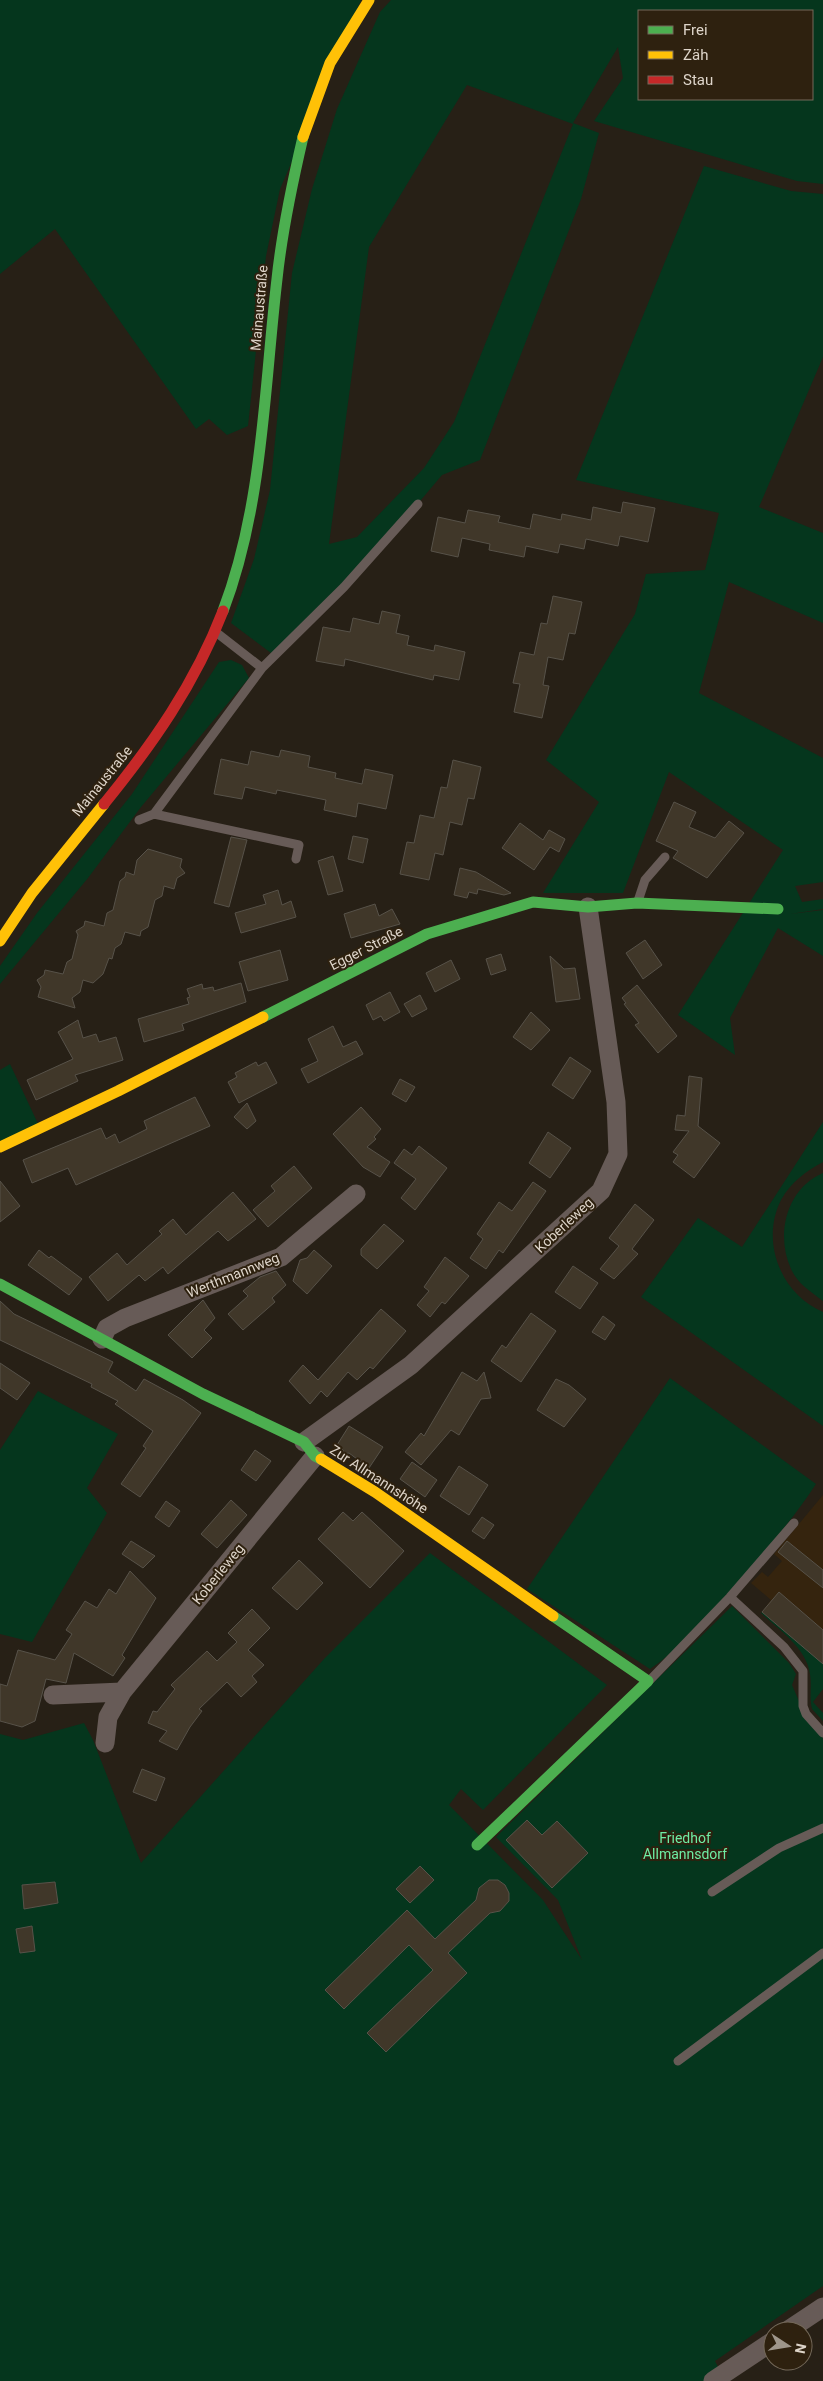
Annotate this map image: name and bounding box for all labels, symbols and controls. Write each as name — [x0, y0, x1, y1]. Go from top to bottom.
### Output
legend — [638, 10, 813, 100]
text: Frei — [683, 21, 708, 39]
text: Zäh — [683, 46, 708, 64]
text: Stau — [683, 71, 713, 89]
street label: Mainaustraße — [247, 264, 271, 352]
street label: Mainaustraße — [69, 743, 135, 819]
street label: Egger Straße — [327, 923, 405, 973]
street label: Koberleweg — [532, 1194, 596, 1256]
street label: Werthmannweg — [184, 1249, 282, 1301]
street label: Zur Allmannshöhe — [327, 1441, 431, 1517]
street label: Koberleweg — [189, 1541, 247, 1607]
park label: Friedhof Allmannsdorf — [643, 1830, 727, 1862]
north arrow — [763, 2321, 813, 2371]
text: N — [792, 2342, 810, 2355]

